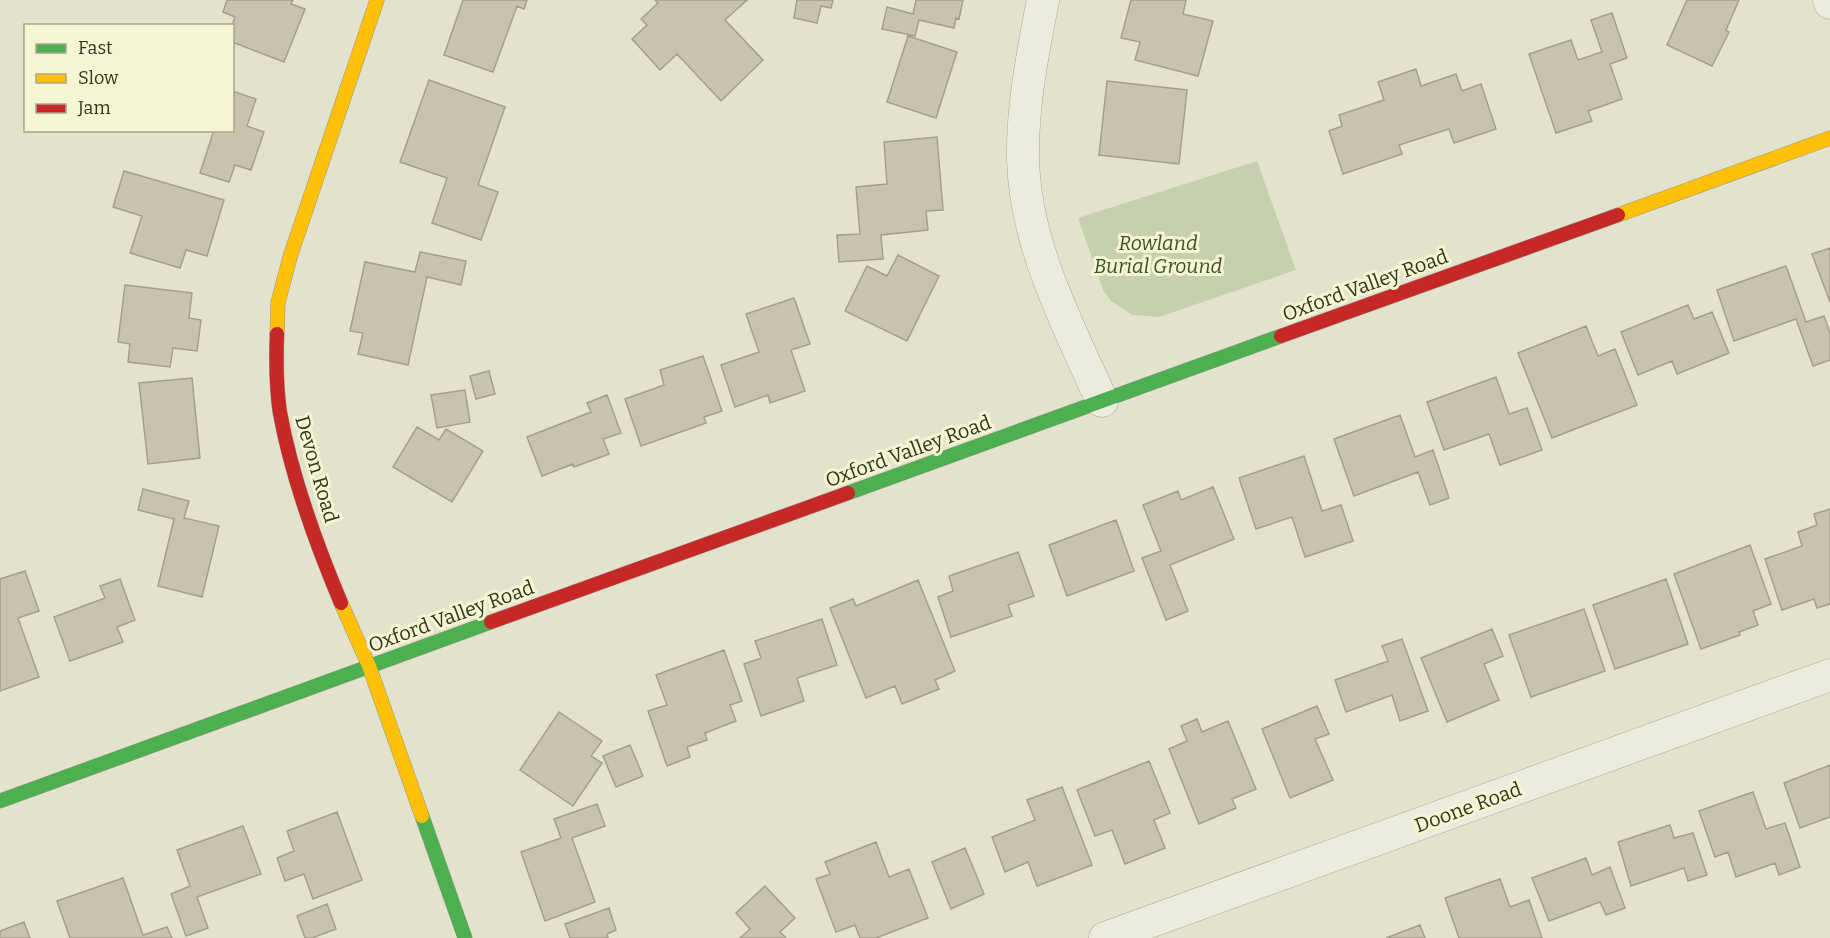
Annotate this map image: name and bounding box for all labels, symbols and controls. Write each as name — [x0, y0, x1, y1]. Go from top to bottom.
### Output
legend — [24, 24, 234, 132]
text: Fast — [78, 37, 113, 59]
text: Slow — [78, 67, 119, 89]
text: Jam — [77, 97, 111, 119]
park label: Rowland Burial Ground — [1094, 231, 1223, 278]
street label: Oxford Valley Road — [1279, 244, 1451, 326]
street label: Oxford Valley Road — [822, 410, 994, 492]
street label: Devon Road — [290, 413, 344, 525]
street label: Oxford Valley Road — [365, 575, 537, 657]
street label: Doone Road — [1411, 777, 1525, 837]

